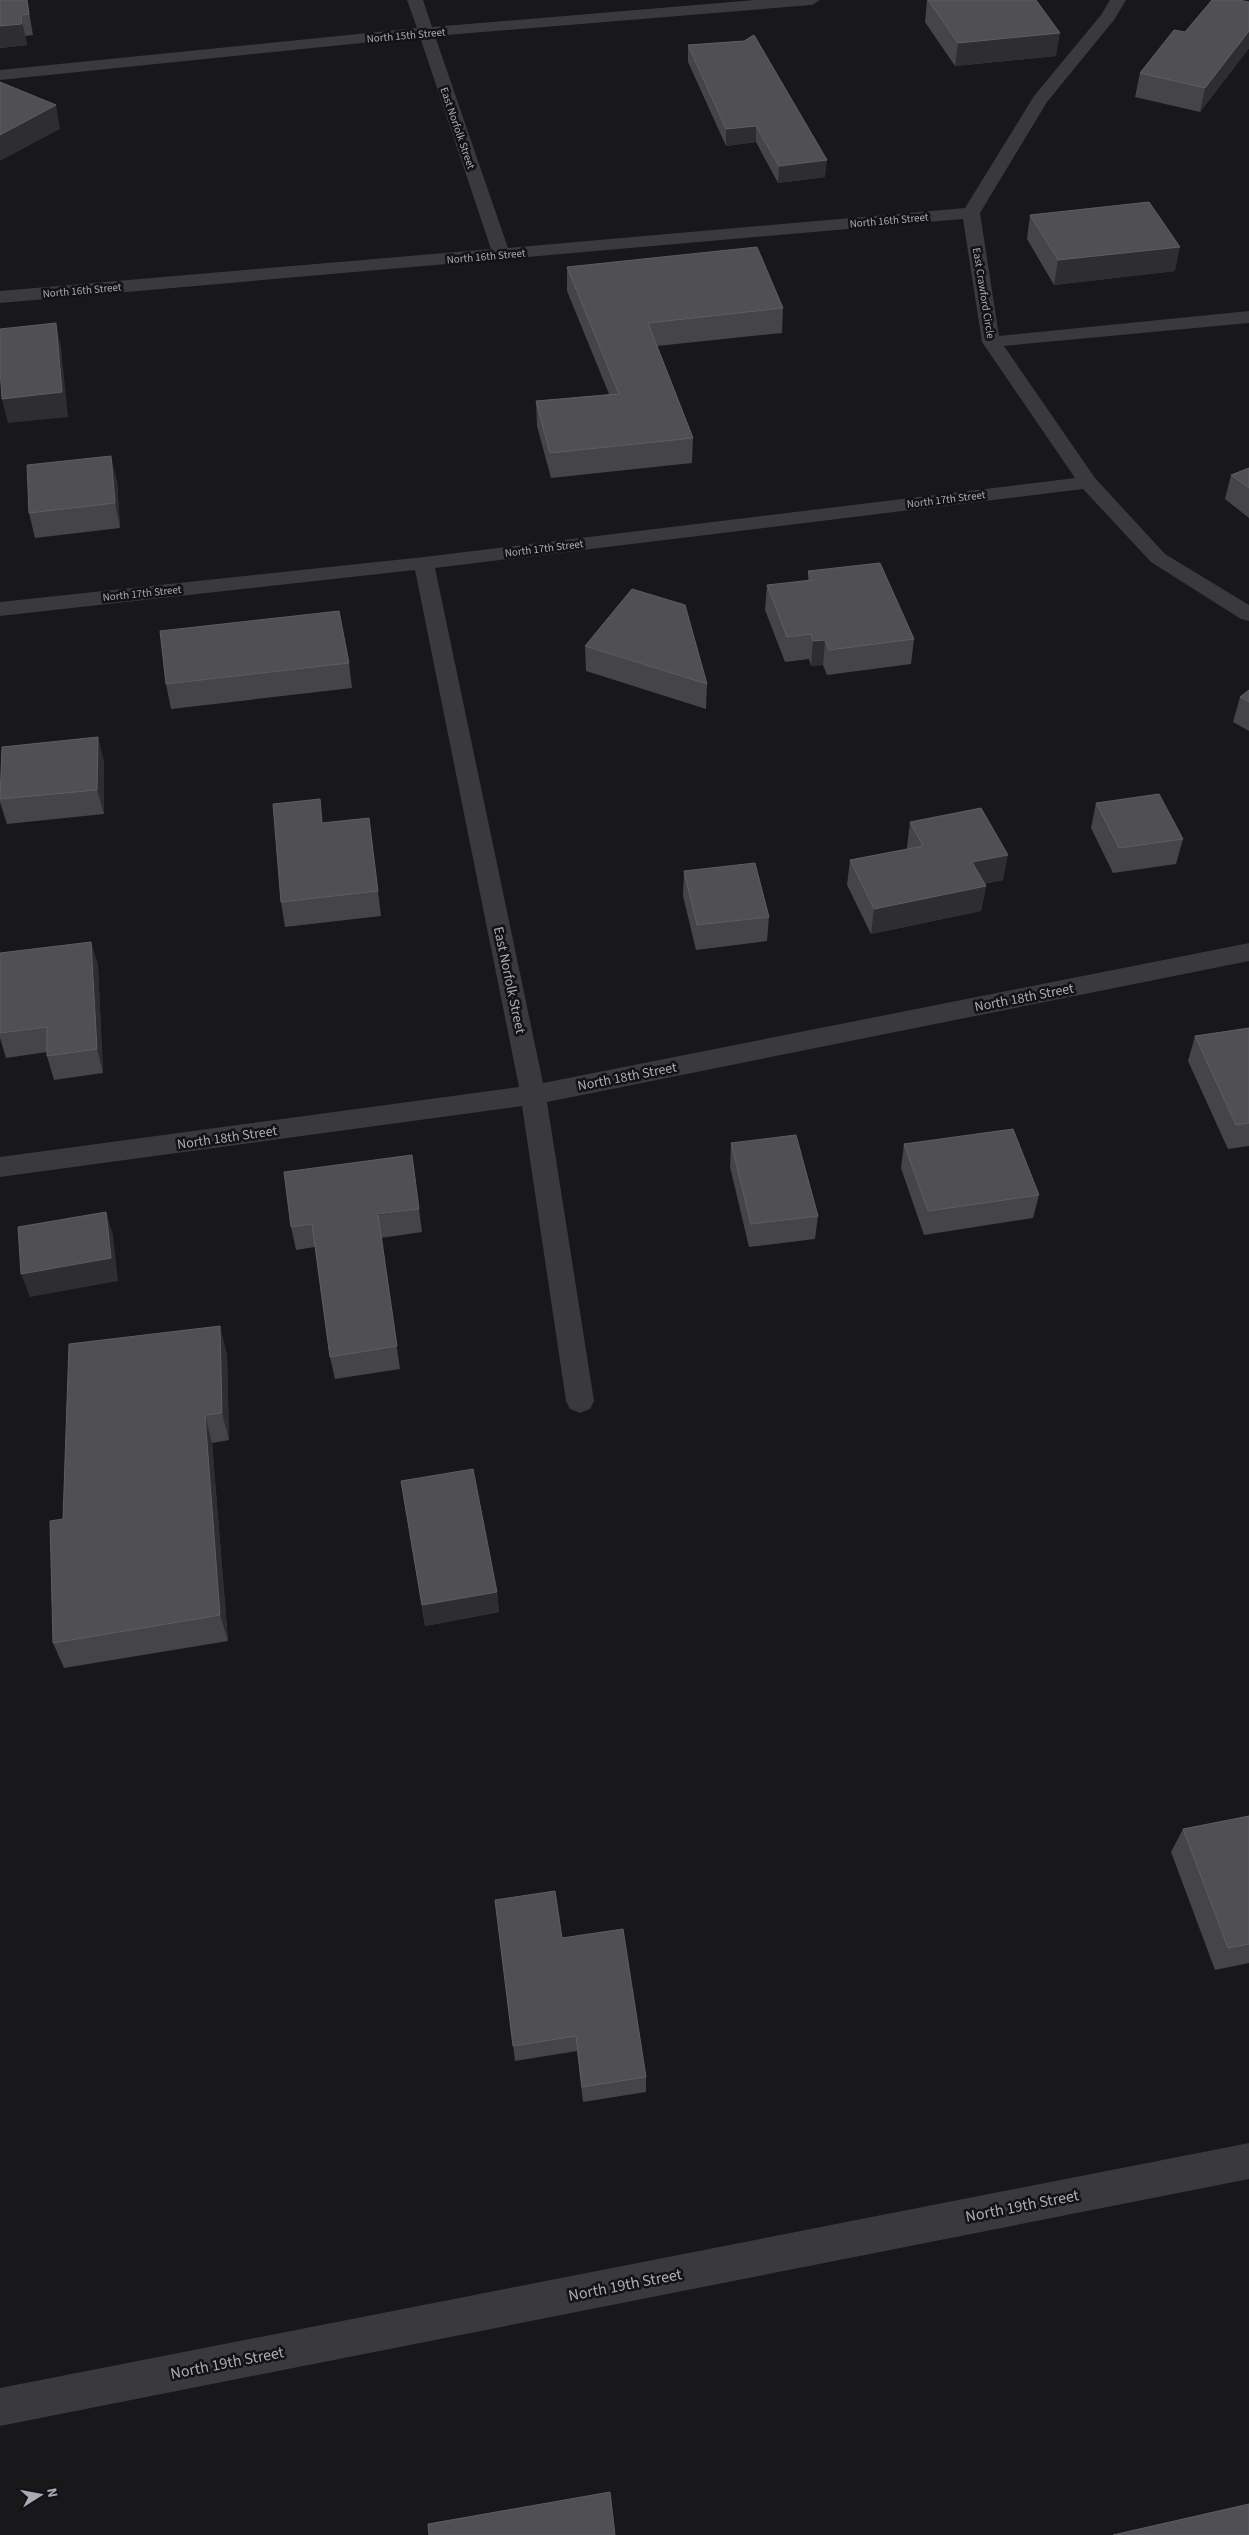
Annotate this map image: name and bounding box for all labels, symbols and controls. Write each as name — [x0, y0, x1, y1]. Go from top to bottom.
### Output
street label: North 15th Street — [366, 25, 446, 46]
street label: East Norfolk Street — [436, 85, 479, 171]
street label: North 16th Street — [849, 210, 929, 231]
street label: North 16th Street — [446, 246, 526, 267]
street label: East Crawford Circle — [969, 246, 998, 340]
street label: North 16th Street — [42, 280, 122, 301]
street label: North 17th Street — [906, 487, 987, 512]
street label: North 17th Street — [504, 536, 585, 561]
street label: North 17th Street — [102, 582, 182, 605]
street label: East Norfolk Street — [488, 925, 530, 1036]
street label: North 18th Street — [973, 978, 1076, 1017]
street label: North 18th Street — [576, 1057, 679, 1096]
street label: North 18th Street — [176, 1121, 279, 1155]
street label: North 19th Street — [964, 2184, 1081, 2228]
street label: North 19th Street — [567, 2263, 684, 2307]
street label: North 19th Street — [169, 2341, 286, 2385]
north arrow — [15, 2470, 65, 2520]
text: N — [41, 2486, 62, 2499]

